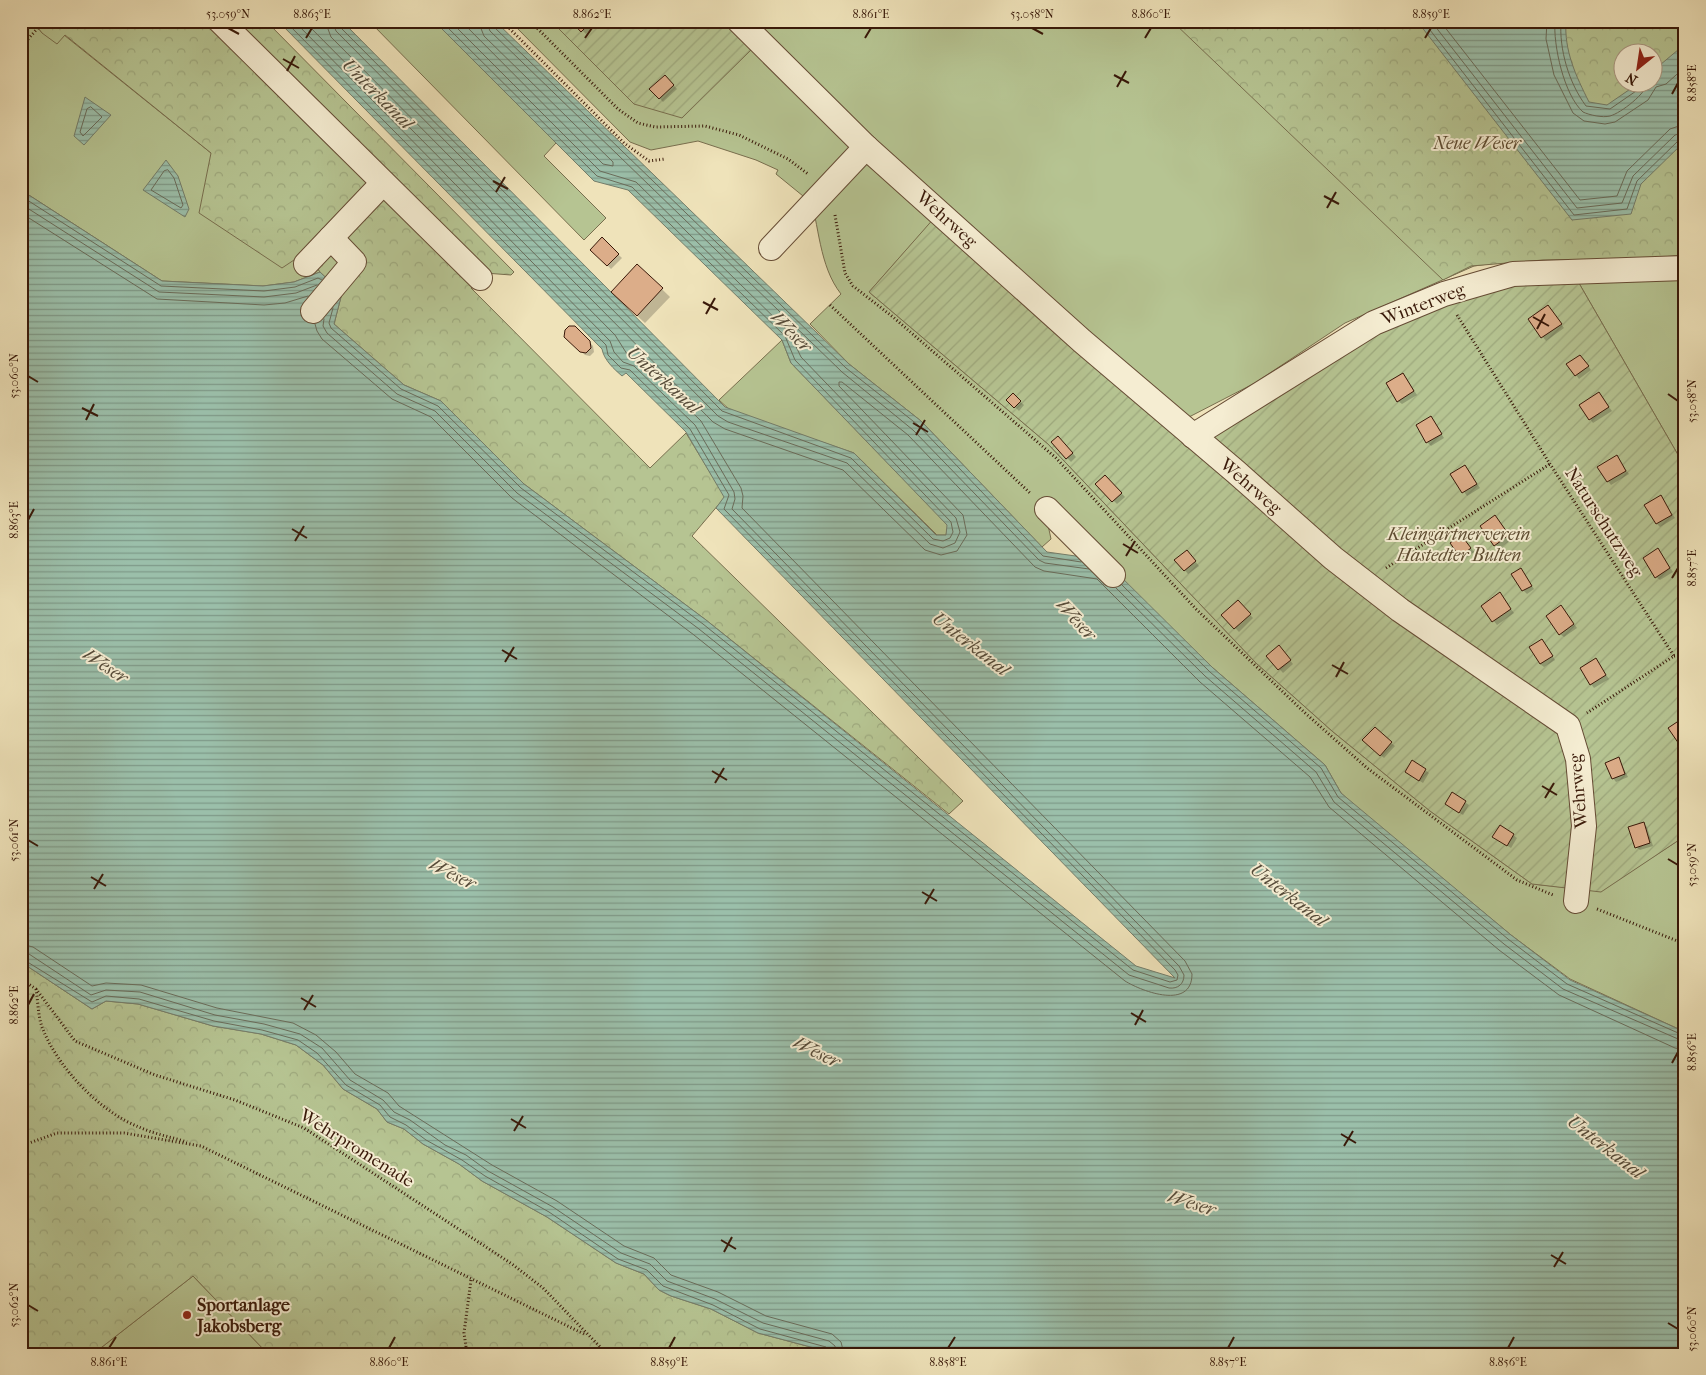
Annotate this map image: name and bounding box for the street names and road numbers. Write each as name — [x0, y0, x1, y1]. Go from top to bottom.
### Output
street label: Wehrweg — [911, 186, 982, 252]
street label: Winterweg — [1377, 279, 1468, 330]
street label: Wehrweg — [1215, 453, 1286, 519]
street label: Naturschutzweg — [1560, 464, 1647, 581]
street label: Wehrweg — [1565, 752, 1592, 830]
street label: Wehrpromenade — [295, 1104, 418, 1192]

